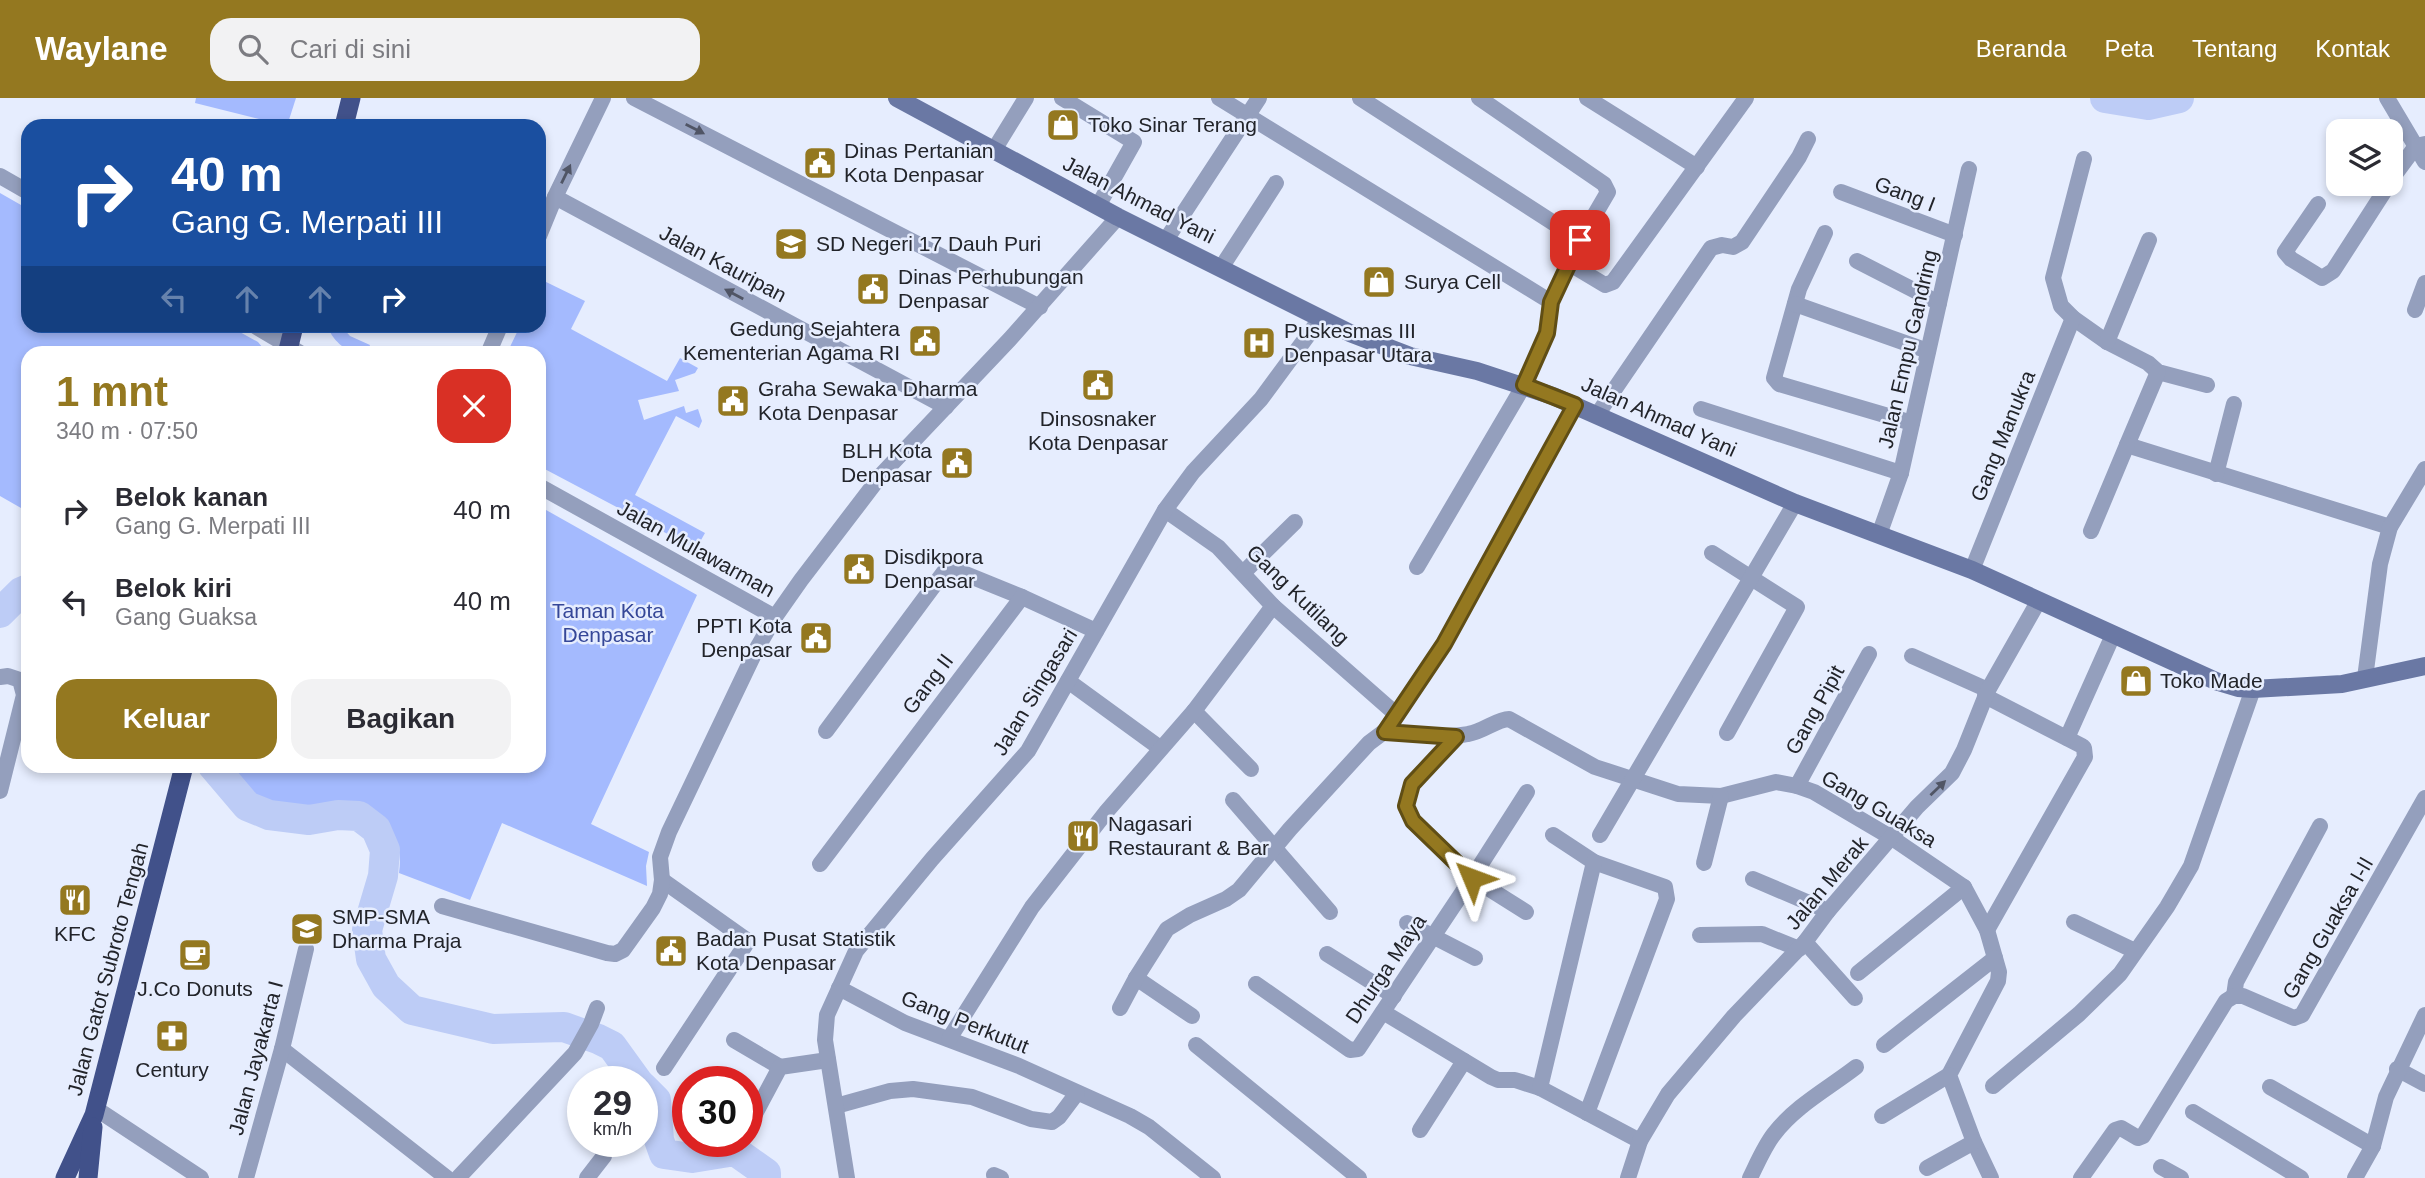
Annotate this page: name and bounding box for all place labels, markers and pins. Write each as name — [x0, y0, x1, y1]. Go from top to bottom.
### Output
shop icon: Toko Sinar Terang — [1044, 106, 1082, 144]
place label: Toko Sinar Terang — [1088, 113, 1257, 136]
place label: Dinas Pertanian Kota Denpasar — [844, 139, 993, 186]
public building icon: Dinas Pertanian Kota Denpasar — [801, 144, 839, 182]
pin — [1550, 210, 1610, 270]
school or university icon: SD Negeri 17 Dauh Puri — [772, 225, 810, 263]
place label: SD Negeri 17 Dauh Puri — [816, 232, 1041, 255]
shop icon: Surya Cell — [1360, 263, 1398, 301]
place label: Dinas Perhubungan Denpasar — [898, 265, 1084, 312]
public building icon: Dinas Perhubungan Denpasar — [854, 270, 892, 308]
place label: Surya Cell — [1404, 270, 1501, 293]
place label: Gedung Sejahtera Kementerian Agama RI — [683, 317, 900, 364]
place label: Puskesmas III Denpasar Utara — [1284, 319, 1433, 366]
public building icon: Gedung Sejahtera Kementerian Agama RI — [906, 322, 944, 360]
hospital icon: Puskesmas III Denpasar Utara — [1240, 324, 1278, 362]
public building icon: Dinsosnaker Kota Denpasar — [1079, 366, 1117, 404]
place label: Graha Sewaka Dharma Kota Denpasar — [758, 377, 978, 424]
public building icon: Graha Sewaka Dharma Kota Denpasar — [714, 382, 752, 420]
place label: Dinsosnaker Kota Denpasar — [1028, 407, 1168, 454]
place label: BLH Kota Denpasar — [841, 439, 932, 486]
public building icon: BLH Kota Denpasar — [938, 444, 976, 482]
place label: Disdikpora Denpasar — [884, 545, 984, 592]
public building icon: Disdikpora Denpasar — [840, 550, 878, 588]
place label: PPTI Kota Denpasar — [696, 614, 792, 661]
public building icon: PPTI Kota Denpasar — [797, 619, 835, 657]
shop icon: Toko Made — [2117, 662, 2155, 700]
place label: Toko Made — [2160, 669, 2263, 692]
place label: Nagasari Restaurant & Bar — [1108, 812, 1269, 859]
restaurant icon: Nagasari Restaurant & Bar — [1064, 817, 1102, 855]
restaurant icon: KFC — [56, 881, 94, 919]
place label: SMP-SMA Dharma Praja — [332, 905, 462, 952]
school or university icon: SMP-SMA Dharma Praja — [288, 910, 326, 948]
place label: KFC — [54, 922, 96, 945]
place label: Badan Pusat Statistik Kota Denpasar — [696, 927, 896, 974]
public building icon: Badan Pusat Statistik Kota Denpasar — [652, 932, 690, 970]
cafe icon: J.Co Donuts — [176, 936, 214, 974]
place label: J.Co Donuts — [137, 977, 253, 1000]
pharmacy icon: Century — [153, 1017, 191, 1055]
place label: Century — [135, 1058, 209, 1081]

